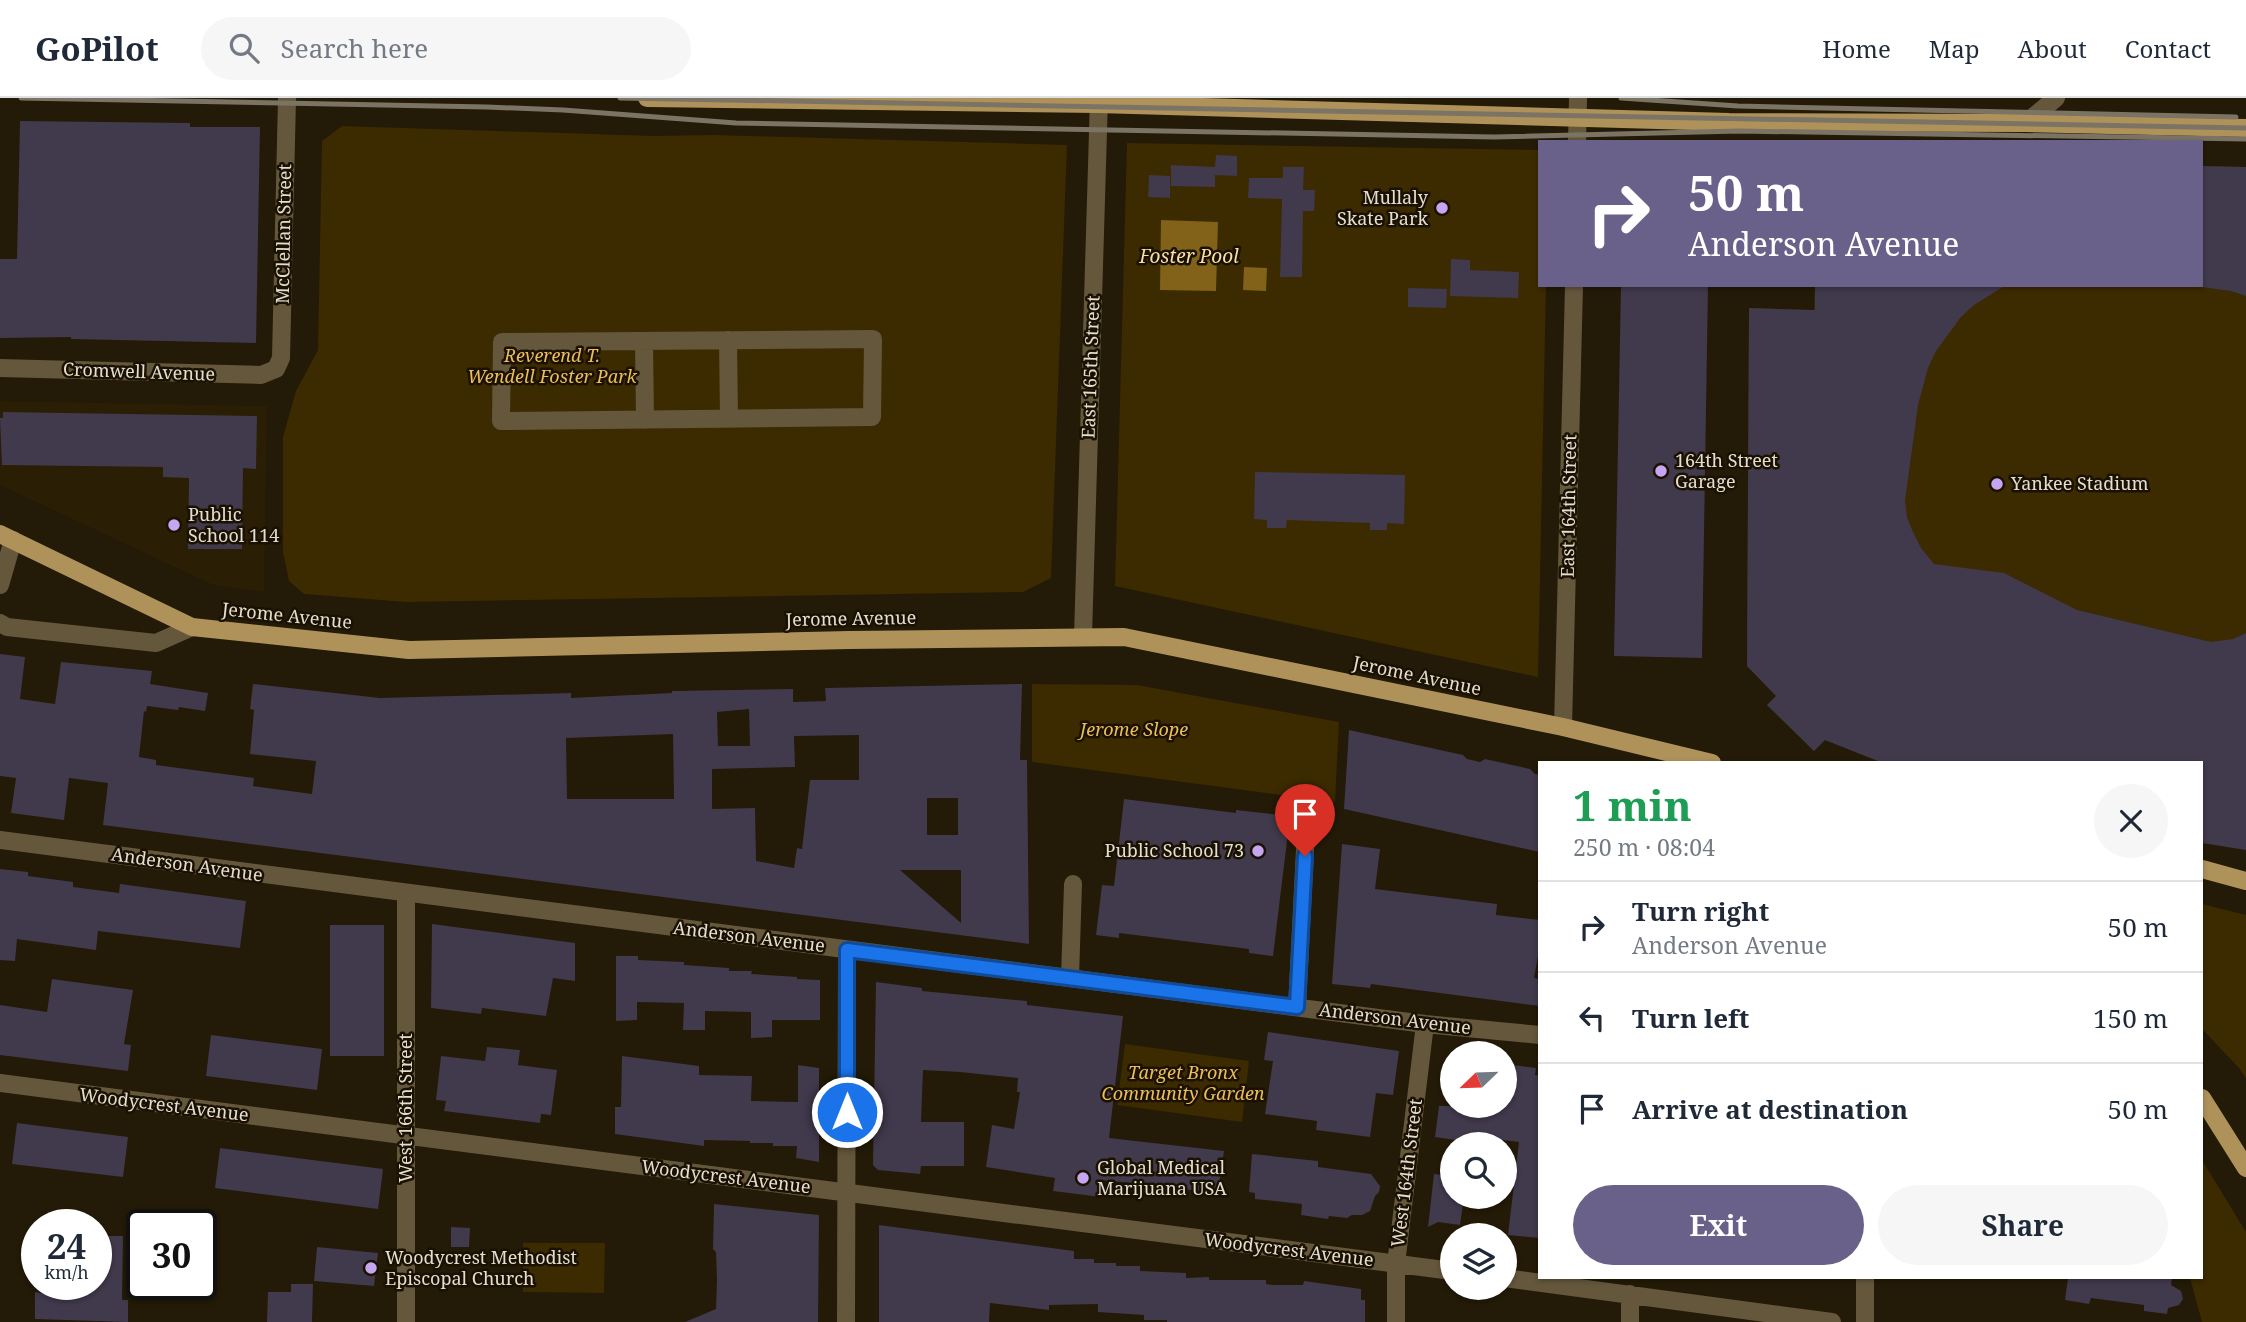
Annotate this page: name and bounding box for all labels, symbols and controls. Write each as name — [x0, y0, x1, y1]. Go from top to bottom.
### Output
search box — [201, 17, 691, 80]
text: GoPilot — [35, 26, 159, 71]
icon: search — [225, 29, 263, 67]
text: Search here — [281, 30, 428, 66]
text: Home — [1822, 32, 1891, 65]
text: Map — [1929, 32, 1980, 65]
text: About — [2018, 32, 2087, 65]
text: Contact — [2125, 32, 2211, 65]
text: 50 m — [1688, 159, 1804, 225]
street label: McClellan Street — [270, 164, 296, 304]
icon: right — [1573, 168, 1664, 259]
place label: Mullaly Skate Park — [1337, 185, 1429, 230]
marker: Mullaly Skate Park — [1434, 200, 1450, 216]
text: Anderson Avenue — [1688, 222, 1959, 265]
water label: Foster Pool — [1138, 243, 1239, 269]
street label: East 165th Street — [1076, 295, 1104, 439]
park label: Reverend T. Wendell Foster Park — [467, 343, 638, 388]
street label: Cromwell Avenue — [63, 356, 216, 386]
street label: East 164th Street — [1555, 434, 1581, 578]
place label: 164th Street Garage — [1675, 448, 1778, 493]
marker: 164th Street Garage — [1653, 463, 1669, 479]
place label: Yankee Stadium — [2010, 471, 2149, 495]
marker: Yankee Stadium — [1989, 476, 2005, 492]
place label: Public School 114 — [188, 502, 279, 547]
marker: Public School 114 — [166, 517, 182, 533]
street label: Jerome Avenue — [220, 596, 353, 634]
street label: Jerome Avenue — [784, 605, 916, 631]
street label: Jerome Avenue — [1350, 650, 1484, 700]
park label: Jerome Slope — [1077, 717, 1188, 741]
text: 1 min — [1573, 776, 1692, 833]
pin — [1275, 784, 1335, 856]
button: close — [2094, 784, 2168, 858]
icon: arrive — [1286, 795, 1324, 833]
text: 250 m · 08:04 — [1573, 831, 1715, 863]
place label: Public School 73 — [1105, 838, 1244, 862]
street label: Anderson Avenue — [110, 842, 264, 887]
marker: Public School 73 — [1250, 843, 1266, 859]
text: Turn right — [1632, 893, 1769, 929]
icon: right — [1573, 908, 1611, 946]
text: 50 m — [2108, 909, 2168, 945]
street label: Anderson Avenue — [672, 915, 826, 957]
text: Anderson Avenue — [1632, 929, 1827, 961]
street label: Anderson Avenue — [1318, 997, 1472, 1039]
icon: left — [1573, 999, 1611, 1037]
text: Turn left — [1632, 1000, 1749, 1036]
text: 150 m — [2093, 1000, 2168, 1036]
street label: West 166th Street — [393, 1033, 417, 1183]
north arrow — [1440, 1041, 1517, 1118]
map controls — [1440, 1041, 1517, 1300]
park label: Target Bronx Community Garden — [1101, 1060, 1265, 1105]
position arrow — [810, 1075, 884, 1149]
street label: Woodycrest Avenue — [78, 1082, 250, 1126]
icon: arrive — [1573, 1090, 1611, 1128]
text: Arrive at destination — [1632, 1091, 1908, 1127]
text: 50 m — [2108, 1091, 2168, 1127]
street label: West 164th Street — [1385, 1097, 1427, 1248]
button: search — [1440, 1132, 1517, 1209]
street label: Woodycrest Avenue — [640, 1154, 812, 1198]
place label: Global Medical Marijuana USA — [1097, 1155, 1227, 1200]
marker: Global Medical Marijuana USA — [1075, 1170, 1091, 1186]
button: Exit — [1573, 1185, 1864, 1265]
button: Share — [1878, 1185, 2168, 1265]
speed limit sign: 30 — [126, 1209, 217, 1300]
text: 24 — [47, 1222, 86, 1269]
button: layers — [1440, 1223, 1517, 1300]
street label: Woodycrest Avenue — [1203, 1227, 1375, 1271]
place label: Woodycrest Methodist Episcopal Church — [385, 1245, 577, 1290]
text: km/h — [44, 1260, 89, 1284]
marker: Woodycrest Methodist Episcopal Church — [363, 1260, 379, 1276]

